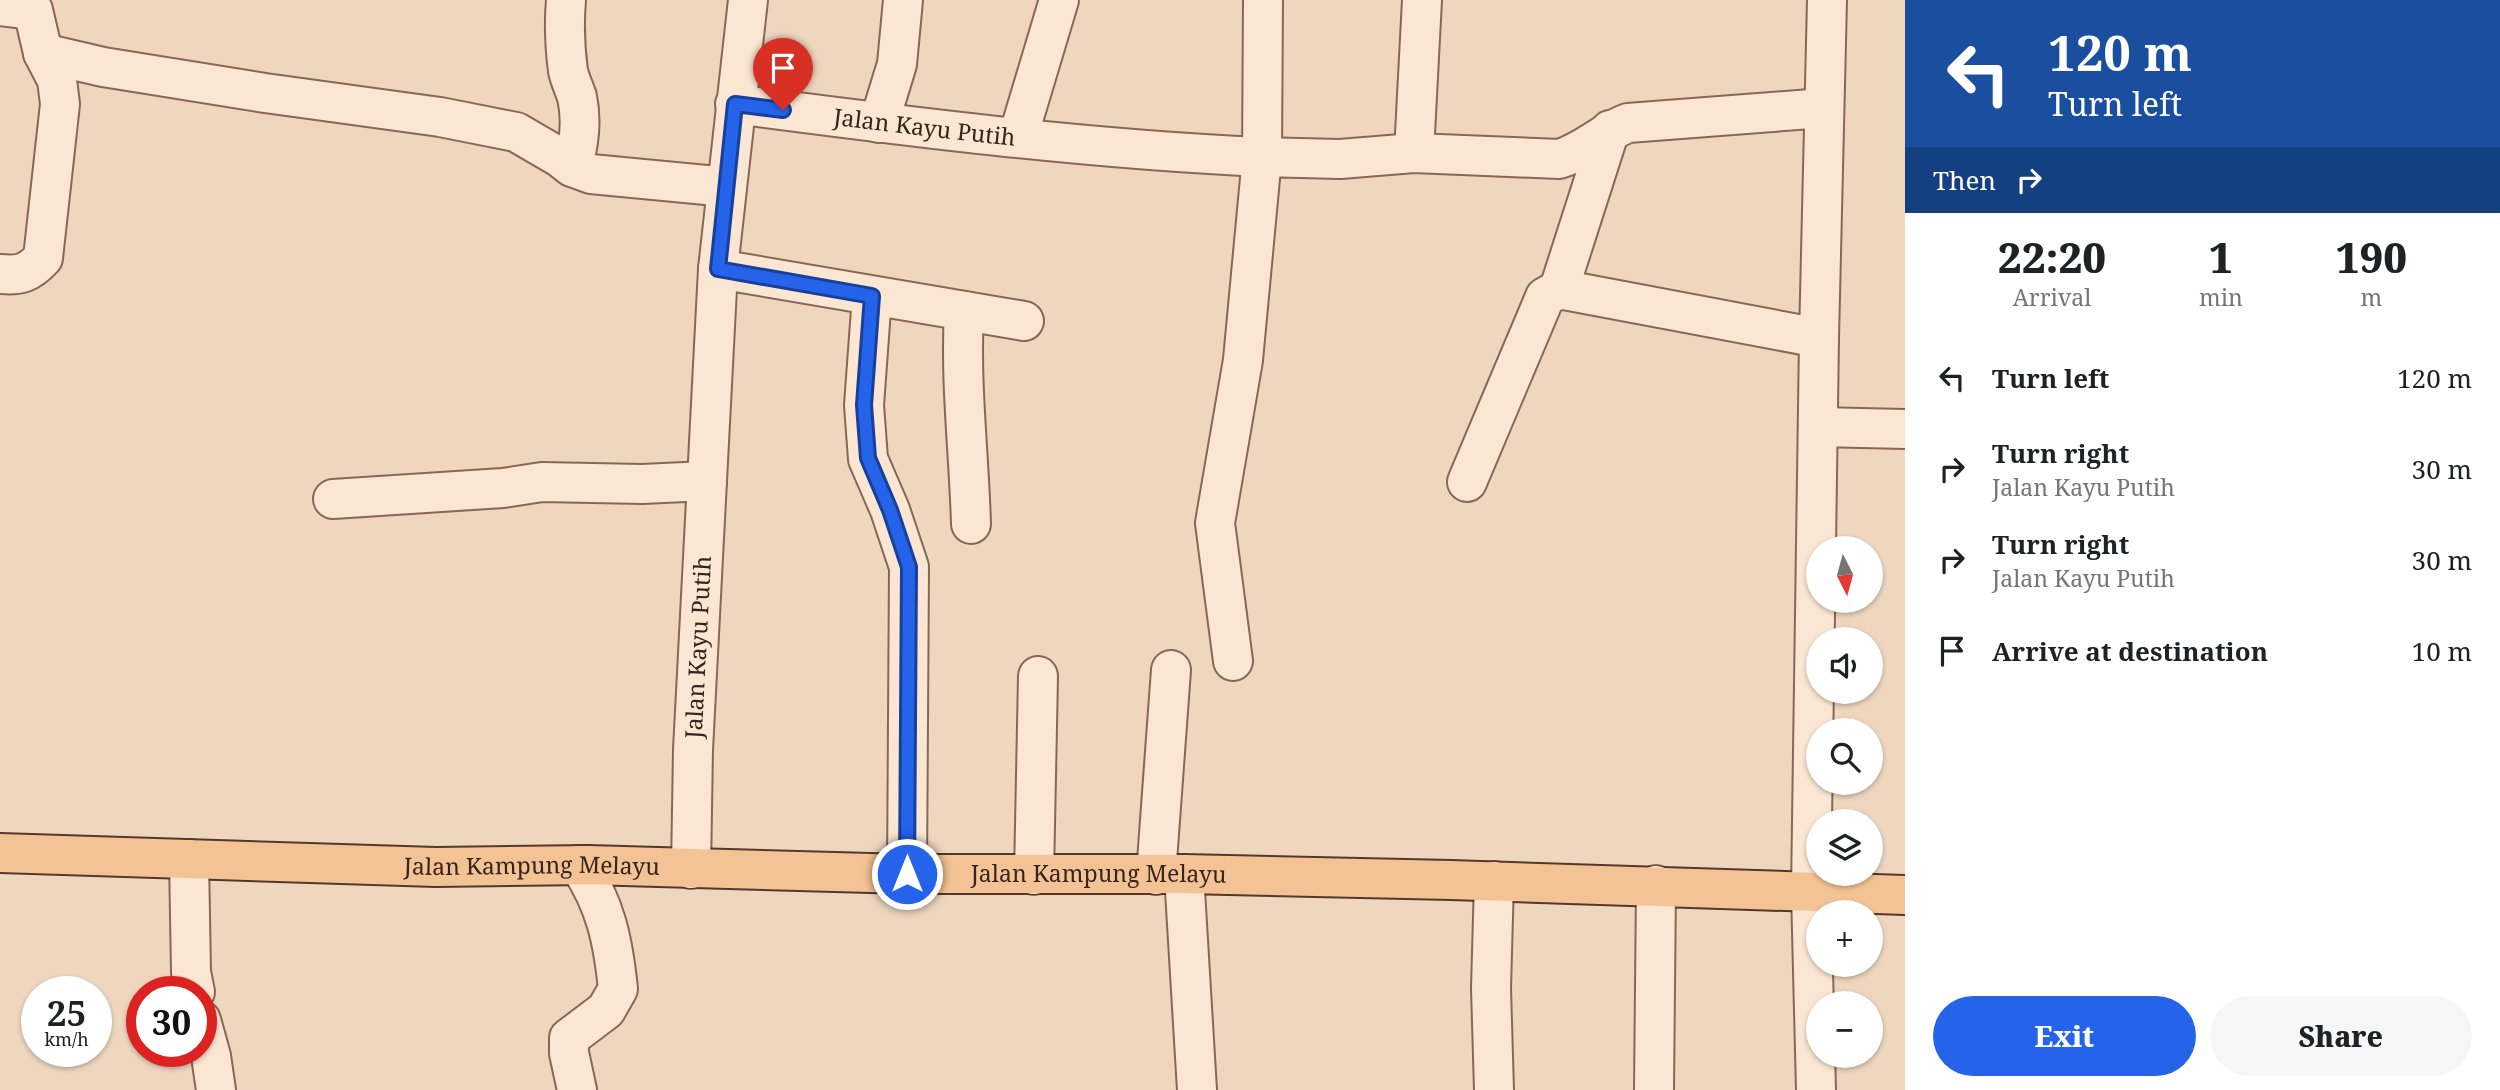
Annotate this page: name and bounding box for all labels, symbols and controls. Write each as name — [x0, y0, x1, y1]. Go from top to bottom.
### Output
text: 120 m — [2048, 19, 2192, 85]
icon: left — [1933, 28, 2024, 119]
pin — [753, 38, 813, 110]
icon: arrive — [764, 49, 802, 87]
text: Turn left — [2048, 82, 2182, 125]
street label: Jalan Kayu Putih — [831, 100, 1017, 153]
icon: right — [2010, 161, 2048, 199]
text: Then — [1933, 162, 1996, 198]
text: 22:20 — [1998, 228, 2106, 285]
text: 1 — [2209, 228, 2233, 285]
text: 190 — [2336, 228, 2407, 285]
text: Arrival — [2013, 281, 2091, 313]
text: min — [2199, 281, 2243, 313]
text: m — [2361, 281, 2382, 313]
icon: left — [1933, 359, 1971, 397]
text: Turn left — [1992, 360, 2109, 396]
text: 120 m — [2397, 360, 2472, 396]
text: Turn right — [1992, 435, 2129, 471]
icon: right — [1933, 450, 1971, 488]
text: 30 m — [2412, 451, 2472, 487]
text: Jalan Kayu Putih — [1992, 471, 2175, 503]
text: Turn right — [1992, 526, 2129, 562]
north arrow — [1806, 536, 1883, 612]
map controls — [1806, 536, 1883, 1068]
icon: right — [1933, 541, 1971, 579]
text: 30 m — [2412, 542, 2472, 578]
street label: Jalan Kayu Putih — [677, 555, 718, 740]
text: Jalan Kayu Putih — [1992, 562, 2175, 594]
button: sound — [1806, 627, 1883, 704]
icon: arrive — [1933, 632, 1971, 670]
text: Arrive at destination — [1992, 633, 2268, 669]
text: 10 m — [2412, 633, 2472, 669]
button: search — [1806, 718, 1883, 795]
button: layers — [1806, 809, 1883, 886]
position arrow — [870, 837, 944, 911]
street label: Jalan Kampung Melayu — [402, 848, 661, 882]
street label: Jalan Kampung Melayu — [970, 857, 1227, 890]
button: + — [1806, 900, 1883, 977]
speed limit sign: 30 — [126, 976, 217, 1067]
text: 25 — [47, 989, 86, 1036]
button: − — [1806, 991, 1883, 1068]
button: Exit — [1933, 996, 2196, 1076]
button: Share — [2210, 996, 2472, 1076]
text: km/h — [44, 1027, 89, 1051]

